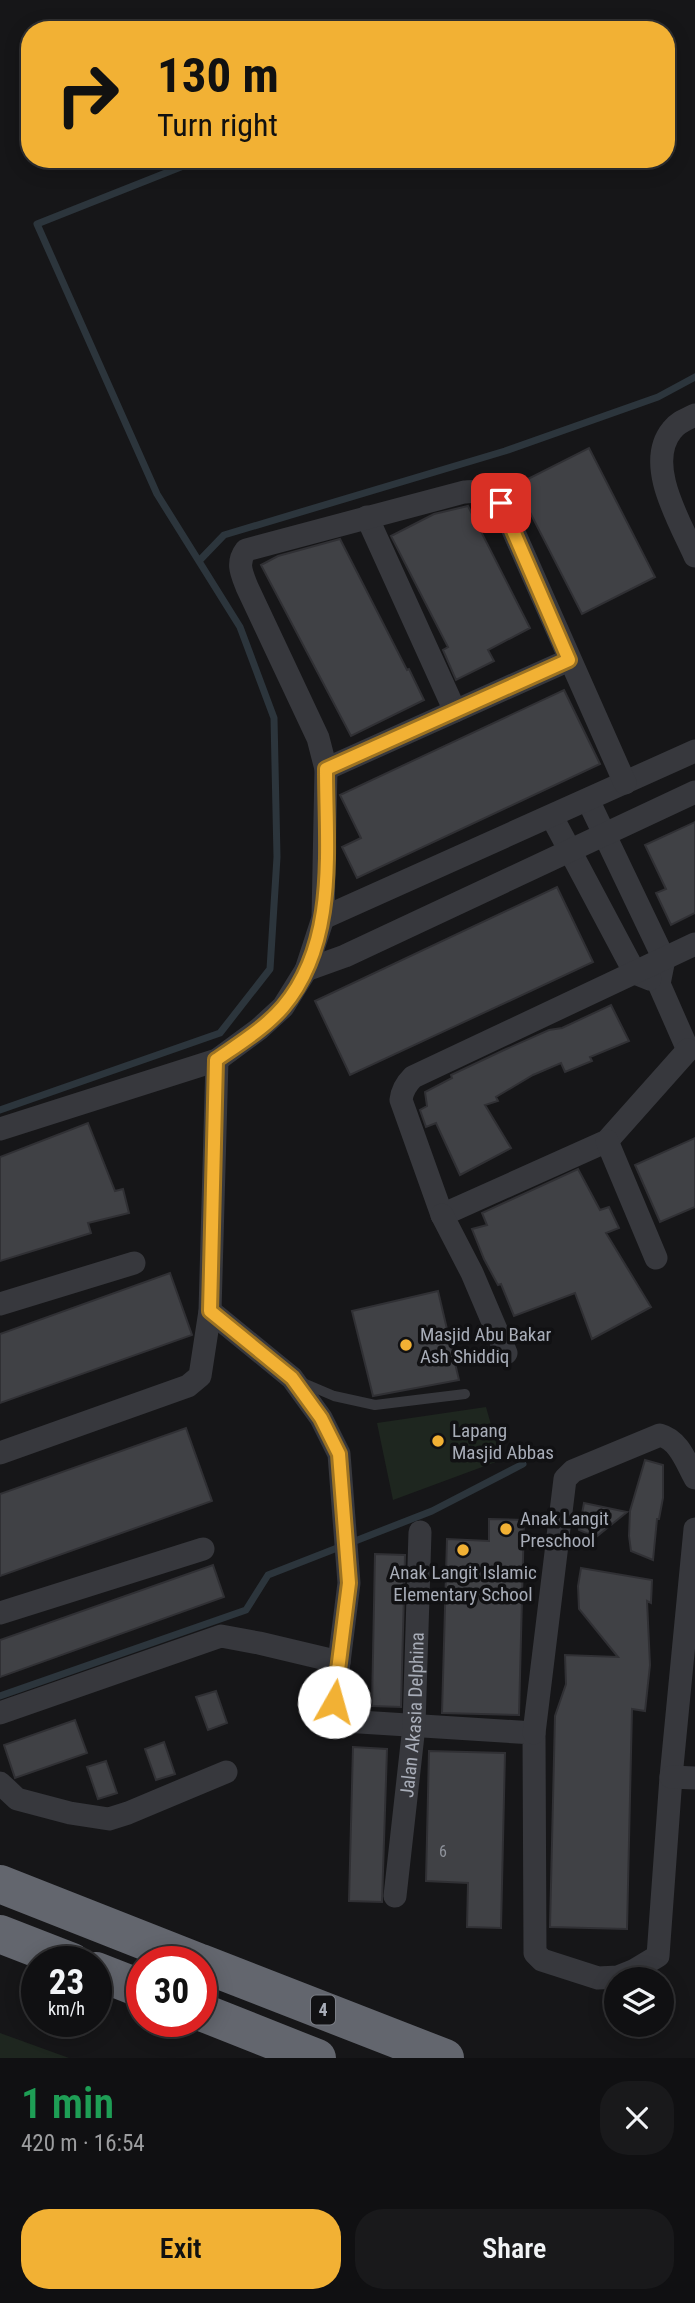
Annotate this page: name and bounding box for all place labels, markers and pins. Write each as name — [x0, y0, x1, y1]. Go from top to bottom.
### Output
pin — [471, 473, 531, 533]
place label: Masjid Abu Bakar Ash Shiddiq — [420, 1323, 552, 1368]
marker: Masjid Abu Bakar Ash Shiddiq — [398, 1337, 414, 1353]
place label: Lapang Masjid Abbas — [452, 1419, 554, 1464]
marker: Lapang Masjid Abbas — [430, 1433, 446, 1449]
place label: Anak Langit Preschool — [520, 1507, 609, 1552]
marker: Anak Langit Preschool — [498, 1521, 514, 1537]
marker: Anak Langit Islamic Elementary School — [455, 1542, 471, 1558]
place label: Anak Langit Islamic Elementary School — [389, 1561, 537, 1606]

